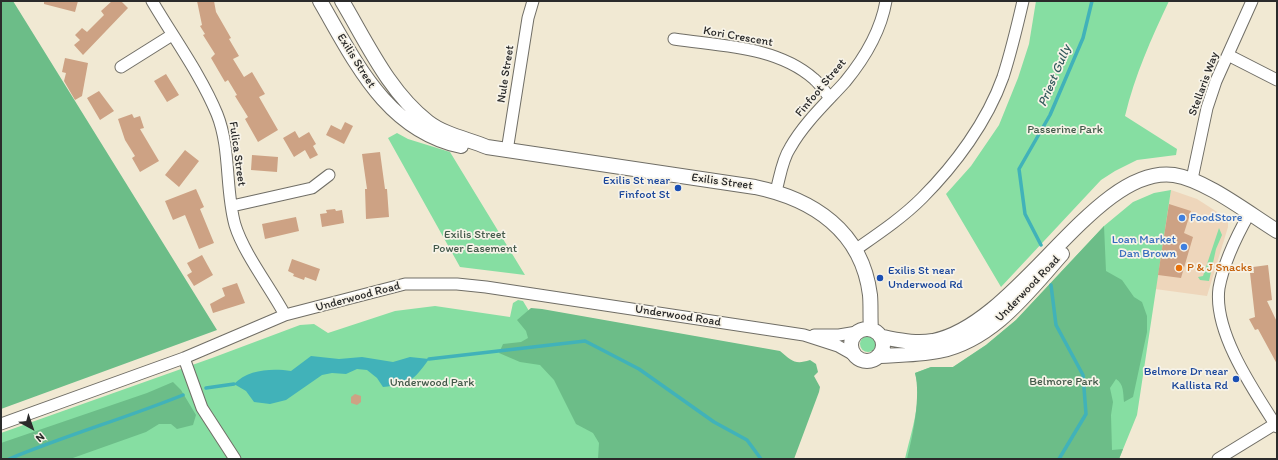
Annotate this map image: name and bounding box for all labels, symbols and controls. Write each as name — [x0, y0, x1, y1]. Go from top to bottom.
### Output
street label: Kori Crescent — [702, 24, 774, 50]
street label: Exilis Street — [334, 31, 378, 91]
water label: Priest Gully — [1035, 43, 1075, 109]
street label: Nule Street — [494, 44, 518, 104]
street label: Stellaris Way — [1186, 50, 1222, 118]
street label: Finfoot Street — [792, 56, 850, 120]
street label: Fulica Street — [225, 121, 249, 187]
park label: Passerine Park — [1027, 123, 1103, 137]
street label: Exilis Street — [690, 171, 754, 193]
place label: Exilis St near Finfoot St — [603, 174, 670, 202]
marker: Exilis St near Finfoot St — [673, 183, 683, 193]
place label: FoodStore — [1190, 211, 1242, 225]
marker: FoodStore — [1177, 213, 1187, 223]
park label: Exilis Street Power Easement — [433, 228, 517, 256]
place label: Loan Market Dan Brown — [1112, 233, 1176, 261]
marker: Loan Market Dan Brown — [1179, 242, 1189, 252]
street label: Underwood Road — [993, 253, 1063, 325]
place label: P & J Snacks — [1187, 261, 1252, 275]
marker: P & J Snacks — [1174, 263, 1184, 273]
place label: Exilis St near Underwood Rd — [888, 264, 963, 292]
marker: Exilis St near Underwood Rd — [875, 273, 885, 283]
street label: Underwood Road — [314, 279, 402, 315]
street label: Underwood Road — [634, 302, 722, 330]
place label: Belmore Dr near Kallista Rd — [1144, 365, 1228, 393]
marker: Belmore Dr near Kallista Rd — [1231, 374, 1241, 384]
park label: Belmore Park — [1029, 375, 1099, 389]
park label: Underwood Park — [390, 376, 474, 390]
north arrow — [12, 408, 52, 448]
text: N — [33, 430, 47, 445]

